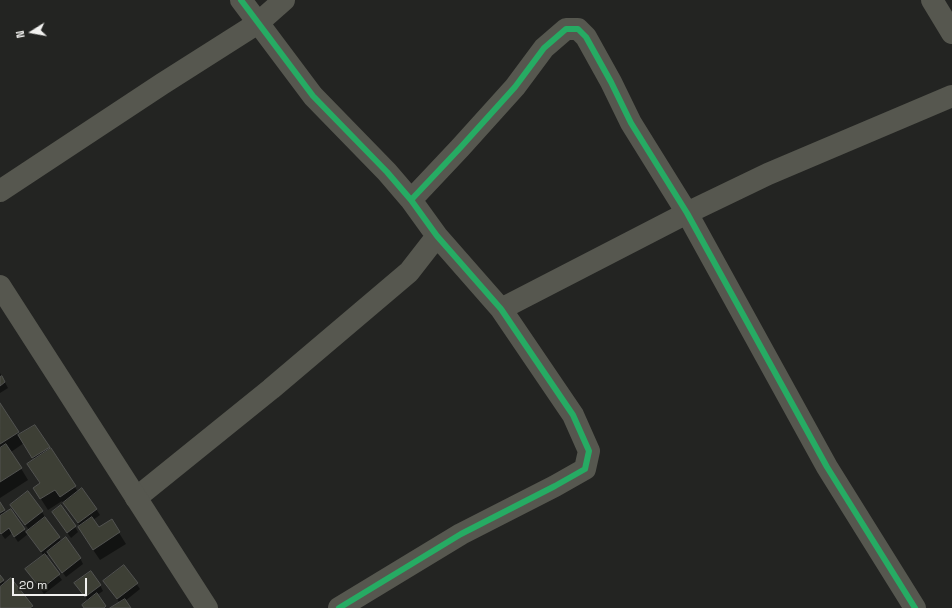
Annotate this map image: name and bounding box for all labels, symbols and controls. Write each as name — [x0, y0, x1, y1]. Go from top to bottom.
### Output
north arrow — [12, 12, 52, 52]
text: N — [13, 29, 28, 39]
scale bar — [14, 570, 89, 596]
text: 20 m — [19, 577, 47, 593]

